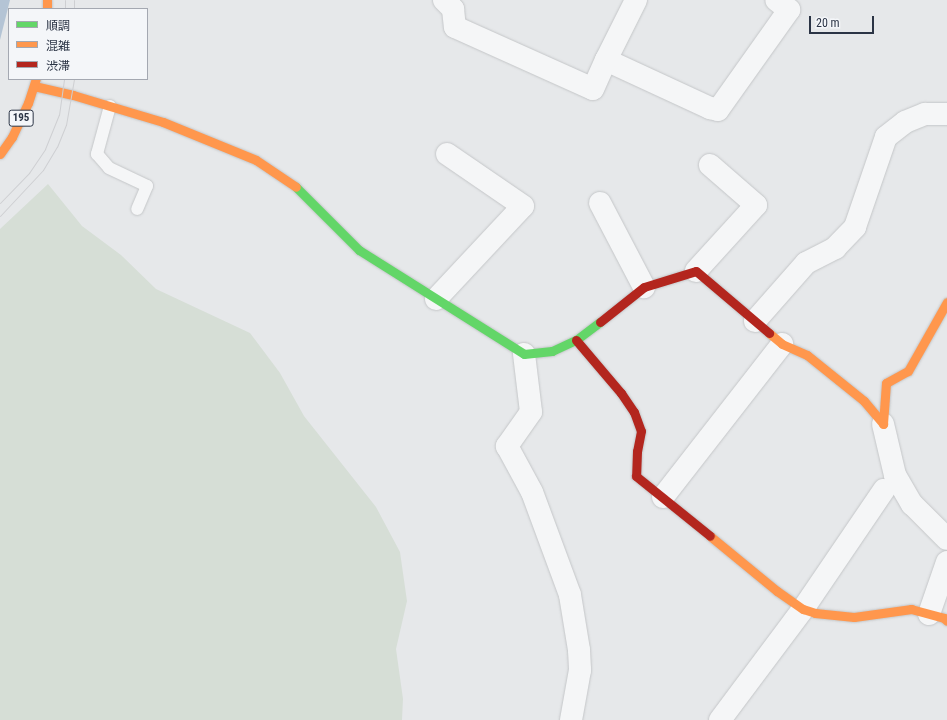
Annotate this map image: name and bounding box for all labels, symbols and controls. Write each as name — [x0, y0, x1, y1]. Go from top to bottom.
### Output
legend — [8, 8, 148, 80]
scale bar — [811, 8, 876, 34]
text: 20 m — [816, 16, 840, 30]
text: 順調 — [46, 19, 70, 33]
text: 混雑 — [46, 39, 70, 53]
text: 渋滞 — [46, 59, 70, 73]
road number: 195 — [8, 109, 34, 127]

